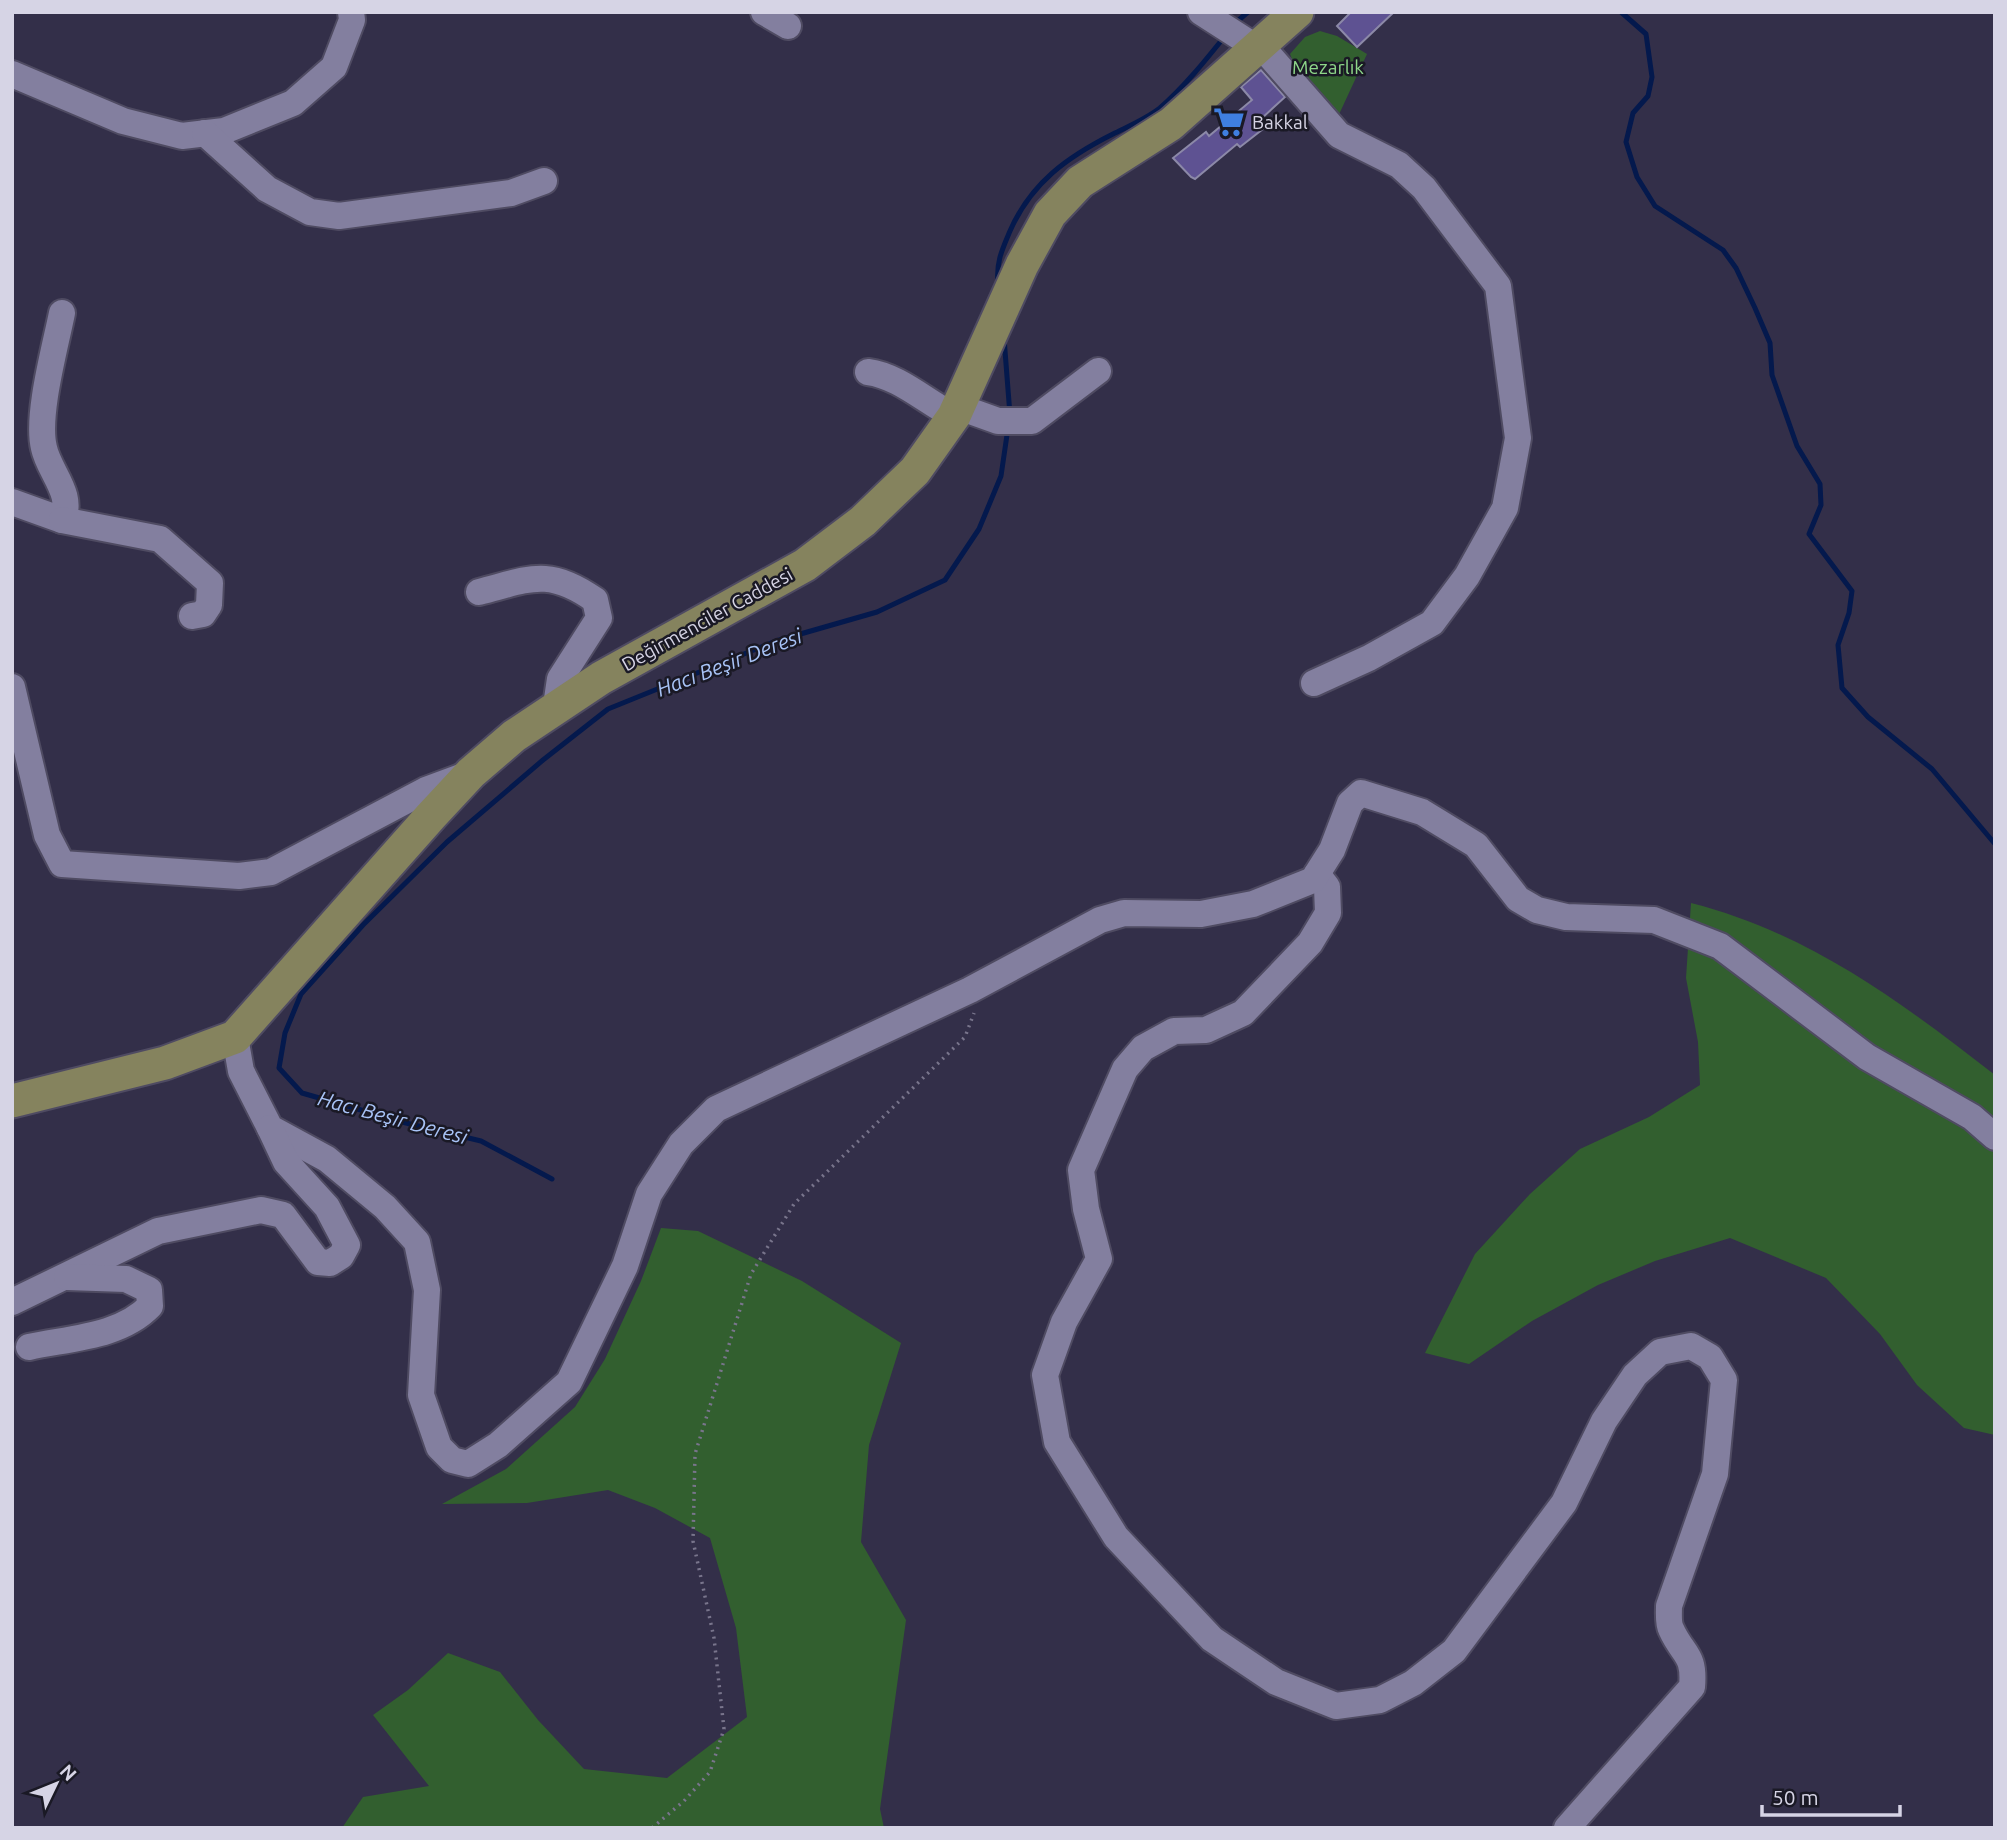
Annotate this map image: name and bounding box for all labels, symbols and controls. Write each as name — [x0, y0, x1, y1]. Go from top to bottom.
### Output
park label: Mezarlık — [1292, 56, 1364, 78]
supermarket icon: Bakkal — [1212, 105, 1246, 139]
place label: Bakkal — [1252, 111, 1308, 133]
street label: Değirmenciler Caddesi — [618, 563, 796, 675]
water label: Hacı Beşir Deresi — [653, 623, 806, 701]
water label: Hacı Beşir Deresi — [316, 1085, 471, 1149]
north arrow — [21, 1749, 91, 1819]
text: N — [56, 1760, 81, 1785]
scale bar — [1762, 1773, 1900, 1817]
text: 50 m — [1772, 1785, 1819, 1809]

